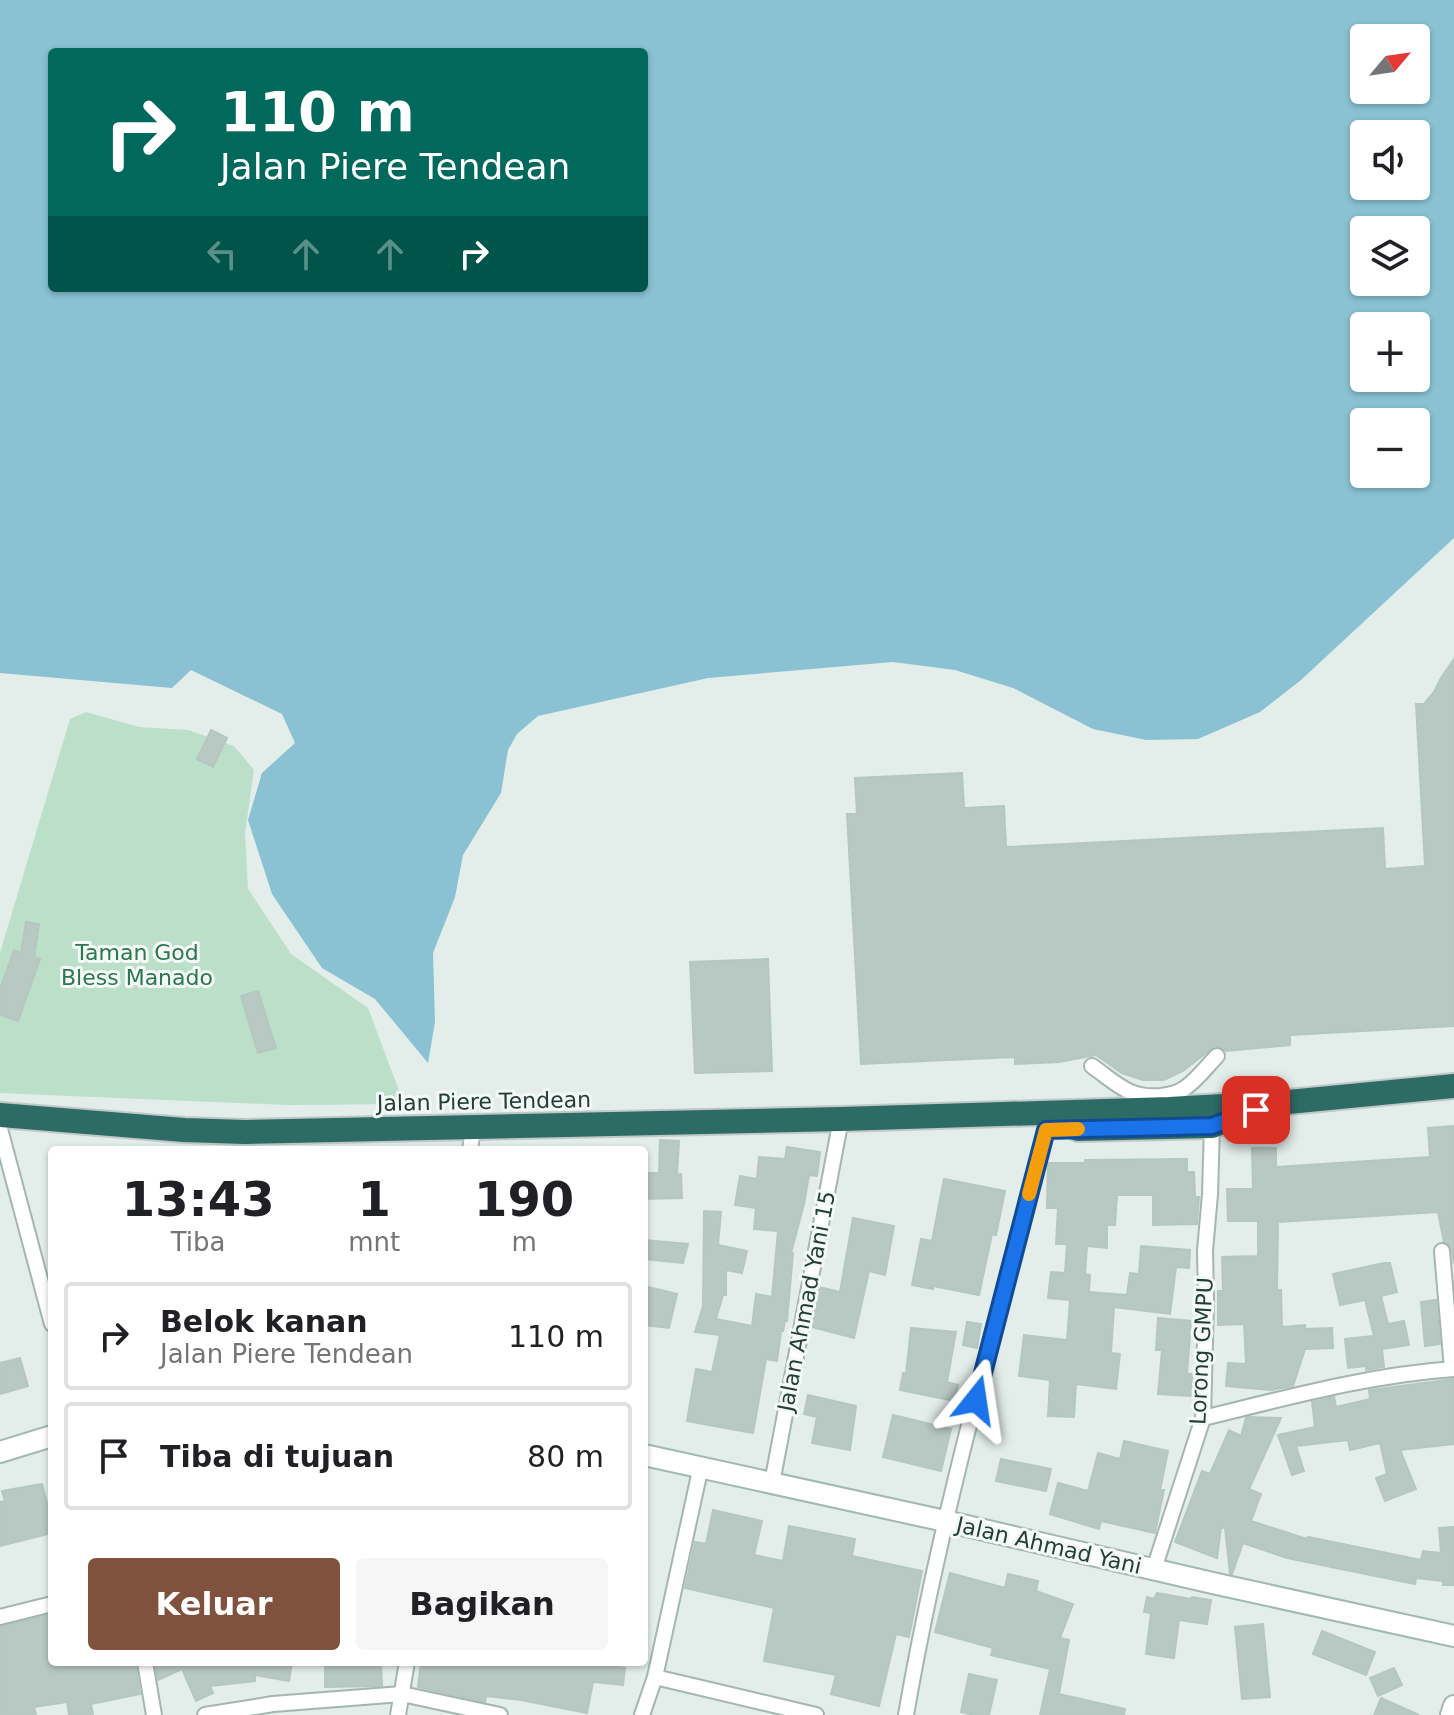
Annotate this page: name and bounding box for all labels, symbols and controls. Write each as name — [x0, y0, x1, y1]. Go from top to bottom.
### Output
north arrow — [1350, 24, 1430, 104]
map controls — [1350, 24, 1430, 488]
text: 110 m — [220, 79, 415, 144]
icon: right — [88, 80, 192, 184]
button: sound — [1350, 120, 1430, 200]
text: Jalan Piere Tendean — [220, 146, 570, 187]
button: layers — [1350, 216, 1430, 296]
icon: left — [200, 232, 244, 276]
icon: ahead — [284, 232, 328, 276]
icon: ahead — [368, 232, 412, 276]
icon: right — [452, 232, 496, 276]
button: + — [1350, 312, 1430, 392]
button: − — [1350, 408, 1430, 488]
park label: Taman God Bless Manado — [61, 940, 213, 990]
pin — [1222, 1076, 1290, 1144]
street label: Jalan Piere Tendean — [375, 1087, 591, 1116]
icon: arrive — [1234, 1088, 1278, 1132]
text: 13:43 — [122, 1171, 275, 1227]
text: 1 — [358, 1171, 391, 1227]
text: 190 — [474, 1171, 574, 1227]
street label: Jalan Ahmad Yani 15 — [772, 1189, 840, 1416]
text: Tiba — [171, 1227, 226, 1257]
text: mnt — [348, 1227, 400, 1257]
text: m — [511, 1227, 537, 1257]
street label: Lorong GMPU — [1185, 1277, 1218, 1425]
text: Belok kanan — [160, 1304, 368, 1339]
icon: right — [92, 1314, 136, 1358]
text: 110 m — [508, 1319, 604, 1354]
text: Jalan Piere Tendean — [160, 1339, 413, 1369]
position arrow — [934, 1358, 1018, 1442]
icon: arrive — [92, 1434, 136, 1478]
text: Tiba di tujuan — [160, 1439, 394, 1474]
text: 80 m — [527, 1439, 604, 1474]
street label: Jalan Ahmad Yani — [952, 1512, 1144, 1579]
button: Keluar — [88, 1558, 340, 1650]
button: Bagikan — [356, 1558, 608, 1650]

